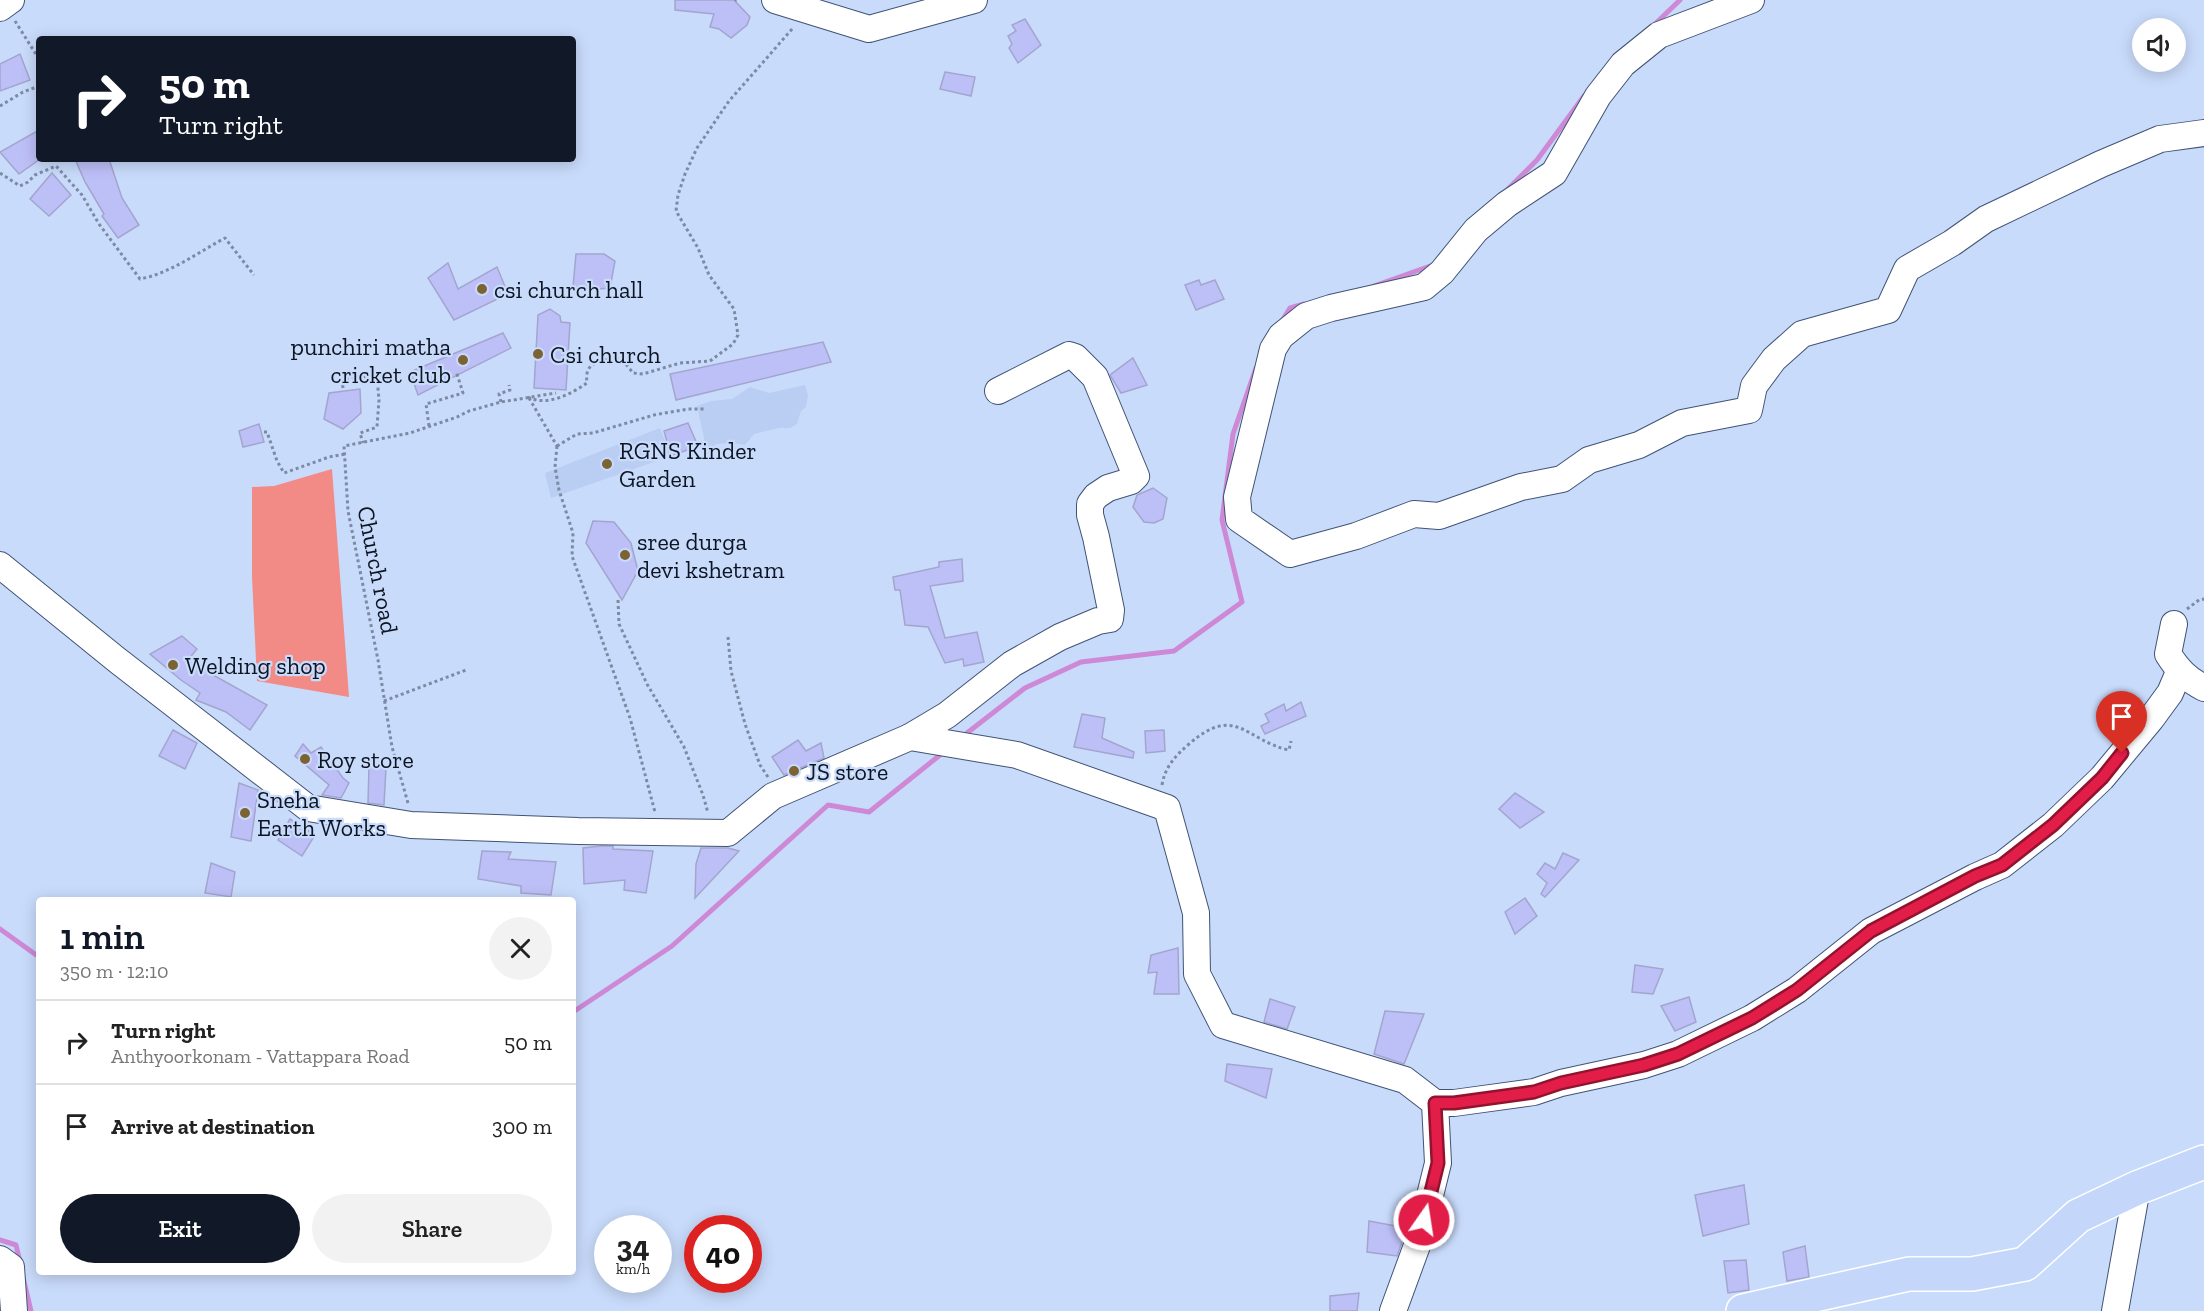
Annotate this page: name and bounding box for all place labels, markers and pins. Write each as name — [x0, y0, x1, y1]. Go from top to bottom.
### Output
place label: csi church hall — [494, 275, 643, 304]
marker: csi church hall — [475, 282, 489, 296]
place label: punchiri matha cricket club — [291, 332, 451, 389]
place label: Csi church — [550, 340, 661, 369]
marker: Csi church — [531, 347, 545, 361]
marker: punchiri matha cricket club — [456, 353, 470, 367]
place label: RGNS Kinder Garden — [619, 436, 757, 493]
marker: RGNS Kinder Garden — [600, 457, 614, 471]
place label: sree durga devi kshetram — [637, 527, 785, 584]
marker: sree durga devi kshetram — [618, 548, 632, 562]
place label: Welding shop — [185, 651, 326, 680]
marker: Welding shop — [166, 658, 180, 672]
pin — [2096, 691, 2147, 753]
place label: Roy store — [317, 745, 414, 774]
marker: Roy store — [298, 752, 312, 766]
place label: JS store — [806, 757, 888, 786]
marker: JS store — [787, 764, 801, 778]
place label: Sneha Earth Works — [257, 785, 386, 842]
marker: Sneha Earth Works — [238, 806, 252, 820]

